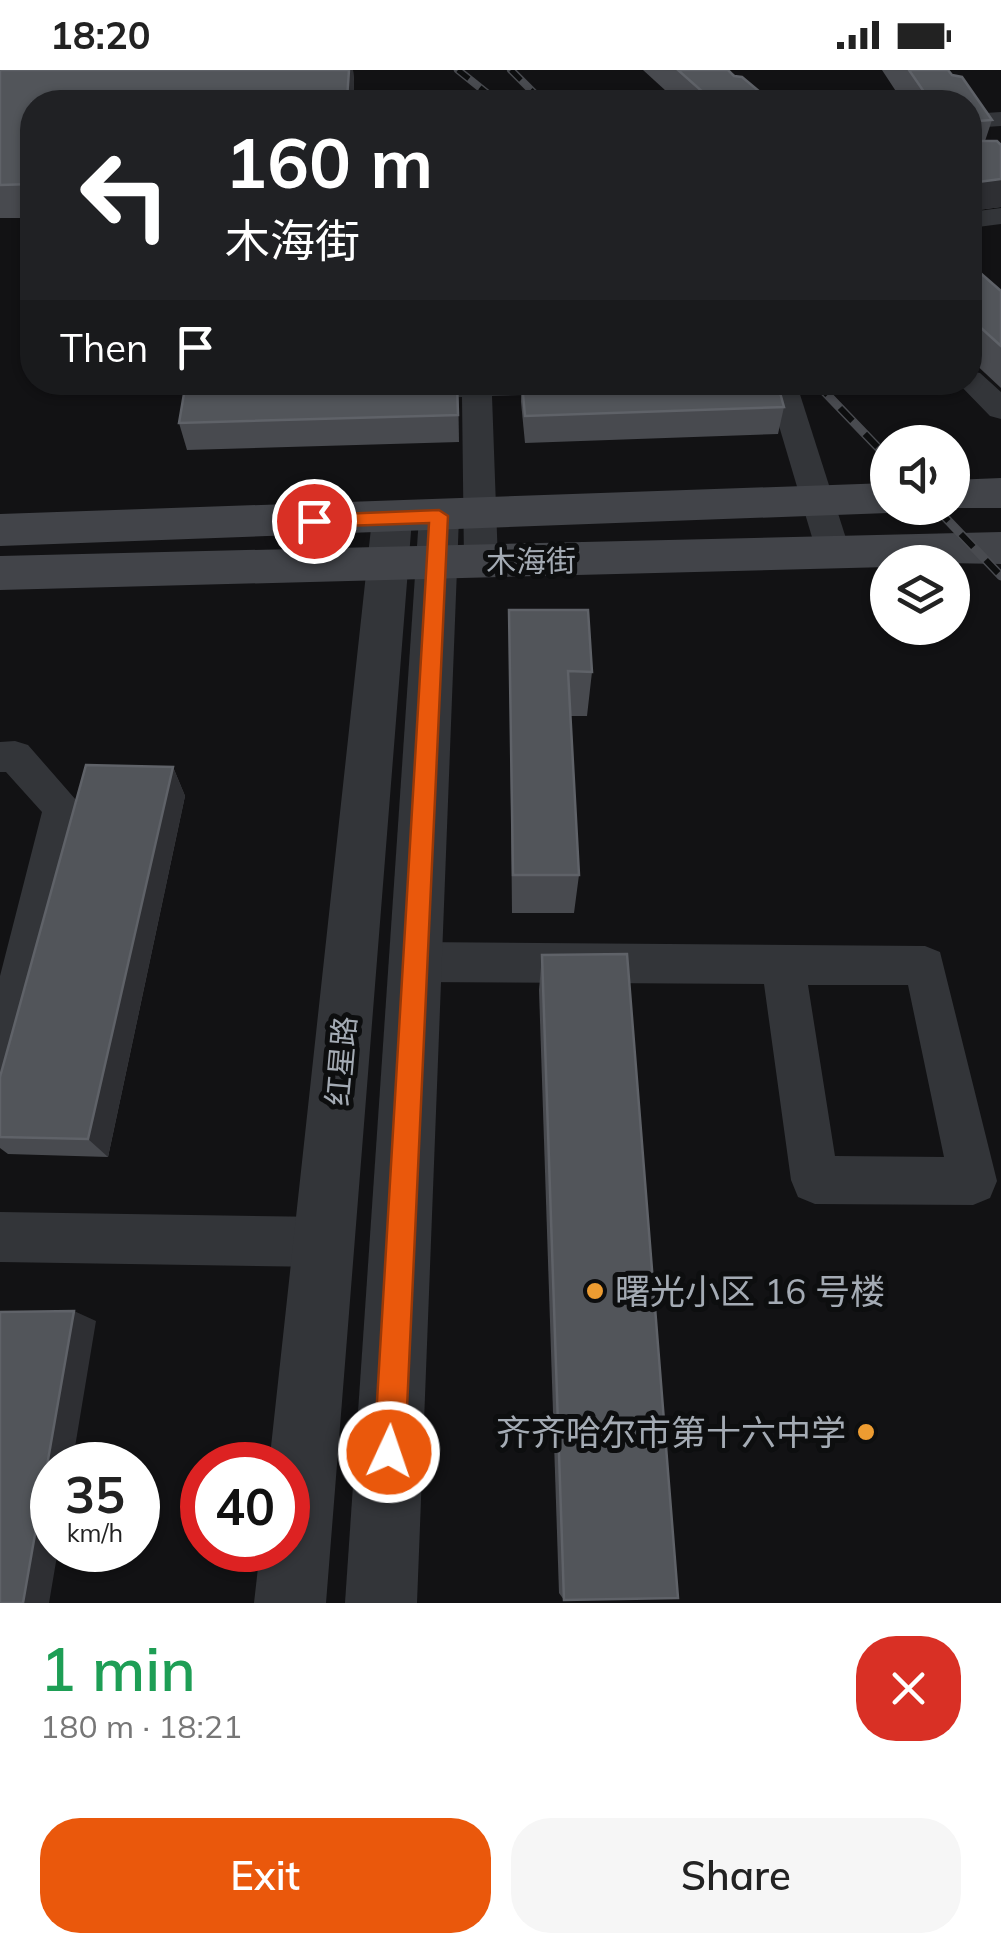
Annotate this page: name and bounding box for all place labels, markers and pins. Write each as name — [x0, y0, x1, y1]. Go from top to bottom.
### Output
pin — [272, 479, 357, 564]
place label: 曙光小区 16 号楼 — [615, 1269, 885, 1313]
marker: 曙光小区 16 号楼 — [584, 1280, 606, 1302]
place label: 齐齐哈尔市第十六中学 — [496, 1410, 846, 1454]
marker: 齐齐哈尔市第十六中学 — [855, 1421, 877, 1443]

